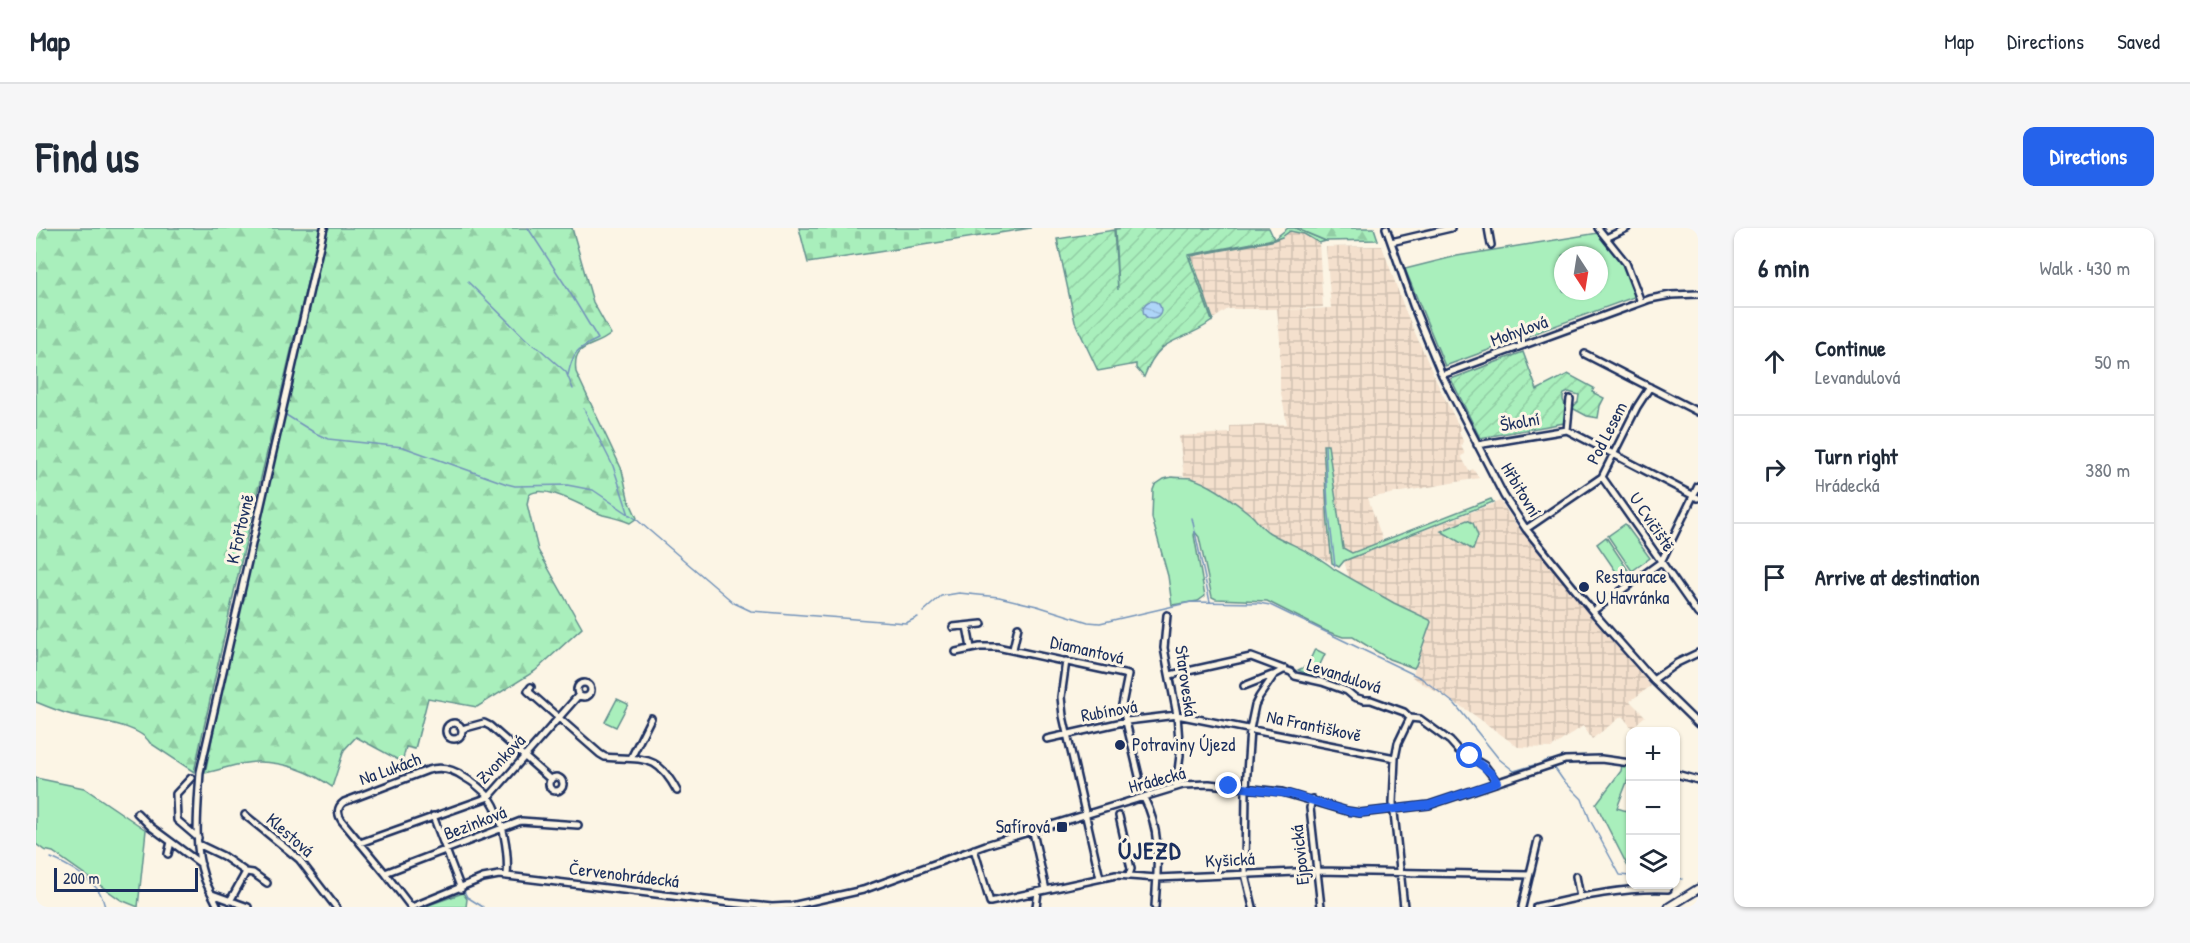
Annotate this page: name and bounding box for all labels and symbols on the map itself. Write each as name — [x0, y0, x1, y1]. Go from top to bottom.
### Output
north arrow — [1554, 246, 1608, 300]
street label: Mohylová — [1487, 309, 1551, 352]
street label: Pod Lesem — [1580, 397, 1633, 468]
street label: Školní — [1498, 406, 1542, 437]
street label: Hřbitovní — [1495, 458, 1547, 522]
street label: U Cvičiště — [1623, 487, 1681, 556]
street label: K Fořtovně — [219, 492, 260, 566]
place label: Restaurace U Havránka — [1596, 564, 1669, 610]
marker: Restaurace U Havránka — [1577, 580, 1591, 594]
street label: Diamantová — [1048, 629, 1126, 670]
street label: Staroveská — [1169, 644, 1204, 718]
street label: Levandulová — [1304, 652, 1385, 699]
street label: Rubínová — [1079, 693, 1139, 728]
street label: Na Františkově — [1265, 703, 1364, 748]
street label: Zvonková — [471, 728, 531, 789]
place label: Potraviny Újezd — [1132, 732, 1235, 757]
marker: Potraviny Újezd — [1113, 738, 1127, 752]
route start — [1456, 742, 1482, 768]
street label: Na Lukách — [356, 746, 424, 791]
street label: Hrádecká — [1126, 760, 1188, 799]
route end — [1215, 772, 1241, 798]
street label: Bezinková — [440, 799, 510, 846]
street label: Klestová — [261, 807, 320, 862]
place label: Safírová — [996, 814, 1050, 839]
marker: Safírová — [1055, 820, 1069, 834]
street label: Ejpovická — [1284, 824, 1315, 886]
district label: ÚJEZD — [1118, 834, 1182, 866]
street label: Kyšická — [1205, 846, 1255, 873]
street label: Červenohrádecká — [567, 855, 681, 894]
scale bar — [54, 865, 198, 892]

